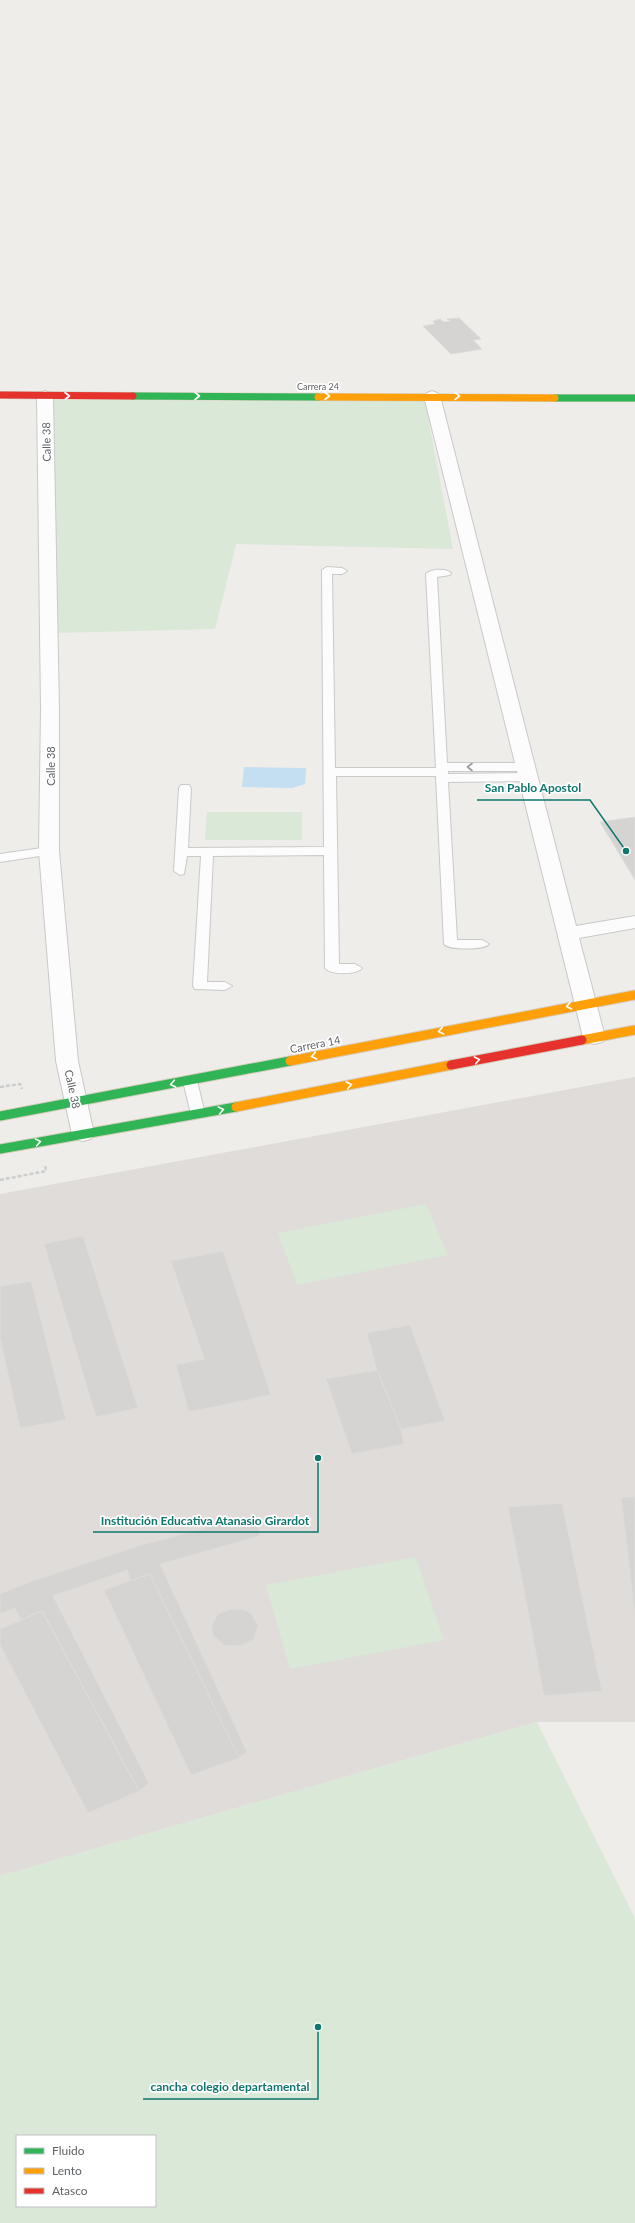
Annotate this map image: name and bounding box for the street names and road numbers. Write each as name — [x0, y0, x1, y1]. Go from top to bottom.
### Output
street label: Carrera 24 — [297, 381, 339, 392]
street label: Calle 38 — [39, 422, 53, 462]
street label: Calle 38 — [44, 746, 57, 786]
street label: Carrera 14 — [289, 1033, 342, 1055]
street label: Calle 38 — [63, 1068, 83, 1110]

